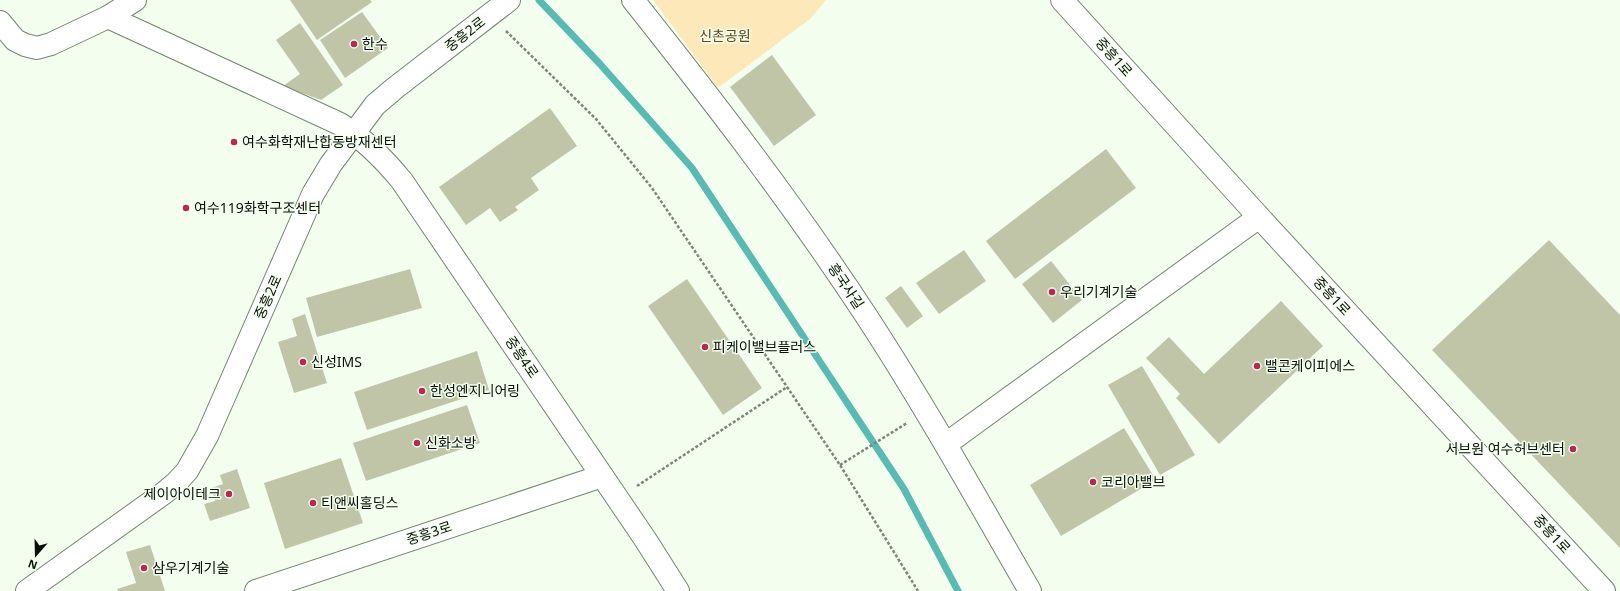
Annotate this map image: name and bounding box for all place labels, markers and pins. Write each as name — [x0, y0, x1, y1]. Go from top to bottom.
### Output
place label: 한수 — [362, 34, 388, 53]
marker: 한수 — [349, 39, 359, 49]
place label: 여수화학재난합동방재센터 — [242, 132, 397, 151]
marker: 여수화학재난합동방재센터 — [229, 137, 239, 147]
place label: 여수119화학구조센터 — [194, 198, 321, 217]
marker: 여수119화학구조센터 — [181, 203, 191, 213]
place label: 우리기계기술 — [1060, 282, 1137, 301]
marker: 우리기계기술 — [1047, 287, 1057, 297]
place label: 피케이밸브플러스 — [713, 337, 816, 356]
marker: 피케이밸브플러스 — [700, 342, 710, 352]
place label: 신성IMS — [311, 352, 362, 371]
place label: 밸콘케이피에스 — [1265, 356, 1355, 375]
marker: 신성IMS — [298, 357, 308, 367]
marker: 밸콘케이피에스 — [1252, 361, 1262, 371]
place label: 한성엔지니어링 — [430, 381, 520, 400]
marker: 한성엔지니어링 — [417, 386, 427, 396]
place label: 신화소방 — [425, 433, 477, 452]
marker: 신화소방 — [412, 438, 422, 448]
place label: 서브원 여수허브센터 — [1445, 439, 1565, 458]
marker: 서브원 여수허브센터 — [1568, 444, 1578, 454]
place label: 코리아밸브 — [1101, 472, 1166, 491]
marker: 코리아밸브 — [1088, 477, 1098, 487]
place label: 제이아이테크 — [144, 484, 221, 503]
marker: 제이아이테크 — [224, 489, 234, 499]
place label: 티앤씨홀딩스 — [321, 493, 398, 512]
marker: 티앤씨홀딩스 — [308, 498, 318, 508]
place label: 삼우기계기술 — [152, 558, 229, 577]
marker: 삼우기계기술 — [139, 563, 149, 573]

